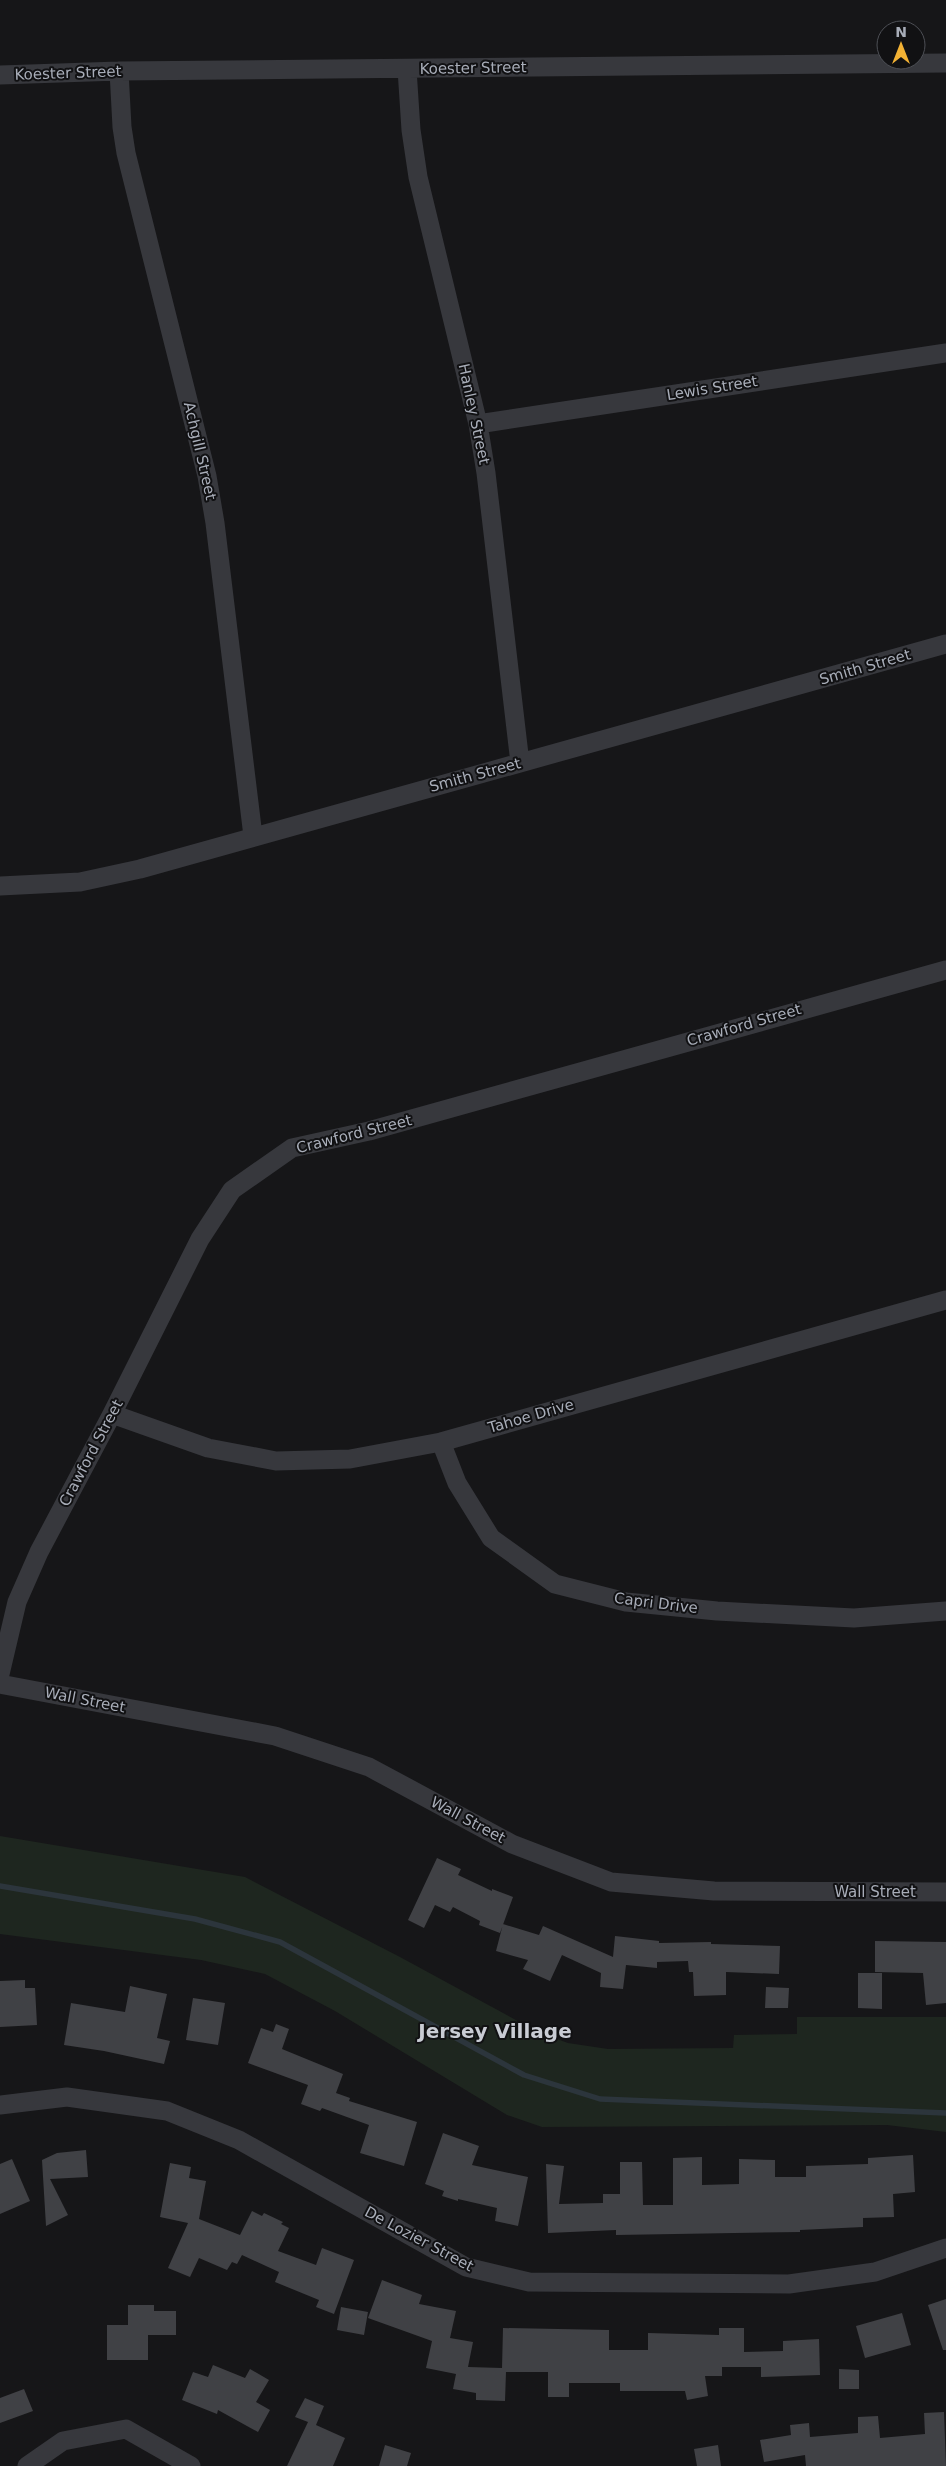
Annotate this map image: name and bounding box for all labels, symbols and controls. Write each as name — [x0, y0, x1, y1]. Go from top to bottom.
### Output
north arrow — [876, 20, 926, 70]
text: N — [895, 24, 907, 40]
street label: Koester Street — [419, 58, 527, 78]
street label: Koester Street — [14, 62, 122, 84]
street label: Hanley Street — [455, 362, 493, 466]
street label: Lewis Street — [665, 372, 759, 404]
street label: Achgill Street — [180, 400, 220, 502]
street label: Smith Street — [817, 645, 913, 689]
street label: Smith Street — [427, 754, 523, 796]
street label: Crawford Street — [685, 1000, 803, 1050]
street label: Crawford Street — [294, 1111, 414, 1157]
street label: Tahoe Drive — [485, 1395, 576, 1437]
street label: Crawford Street — [55, 1396, 127, 1509]
street label: Capri Drive — [613, 1589, 699, 1617]
street label: Wall Street — [43, 1683, 127, 1717]
street label: Wall Street — [428, 1793, 508, 1847]
street label: Wall Street — [834, 1883, 916, 1901]
district label: Jersey Village — [416, 2019, 572, 2043]
street label: De Lozier Street — [362, 2203, 477, 2275]

